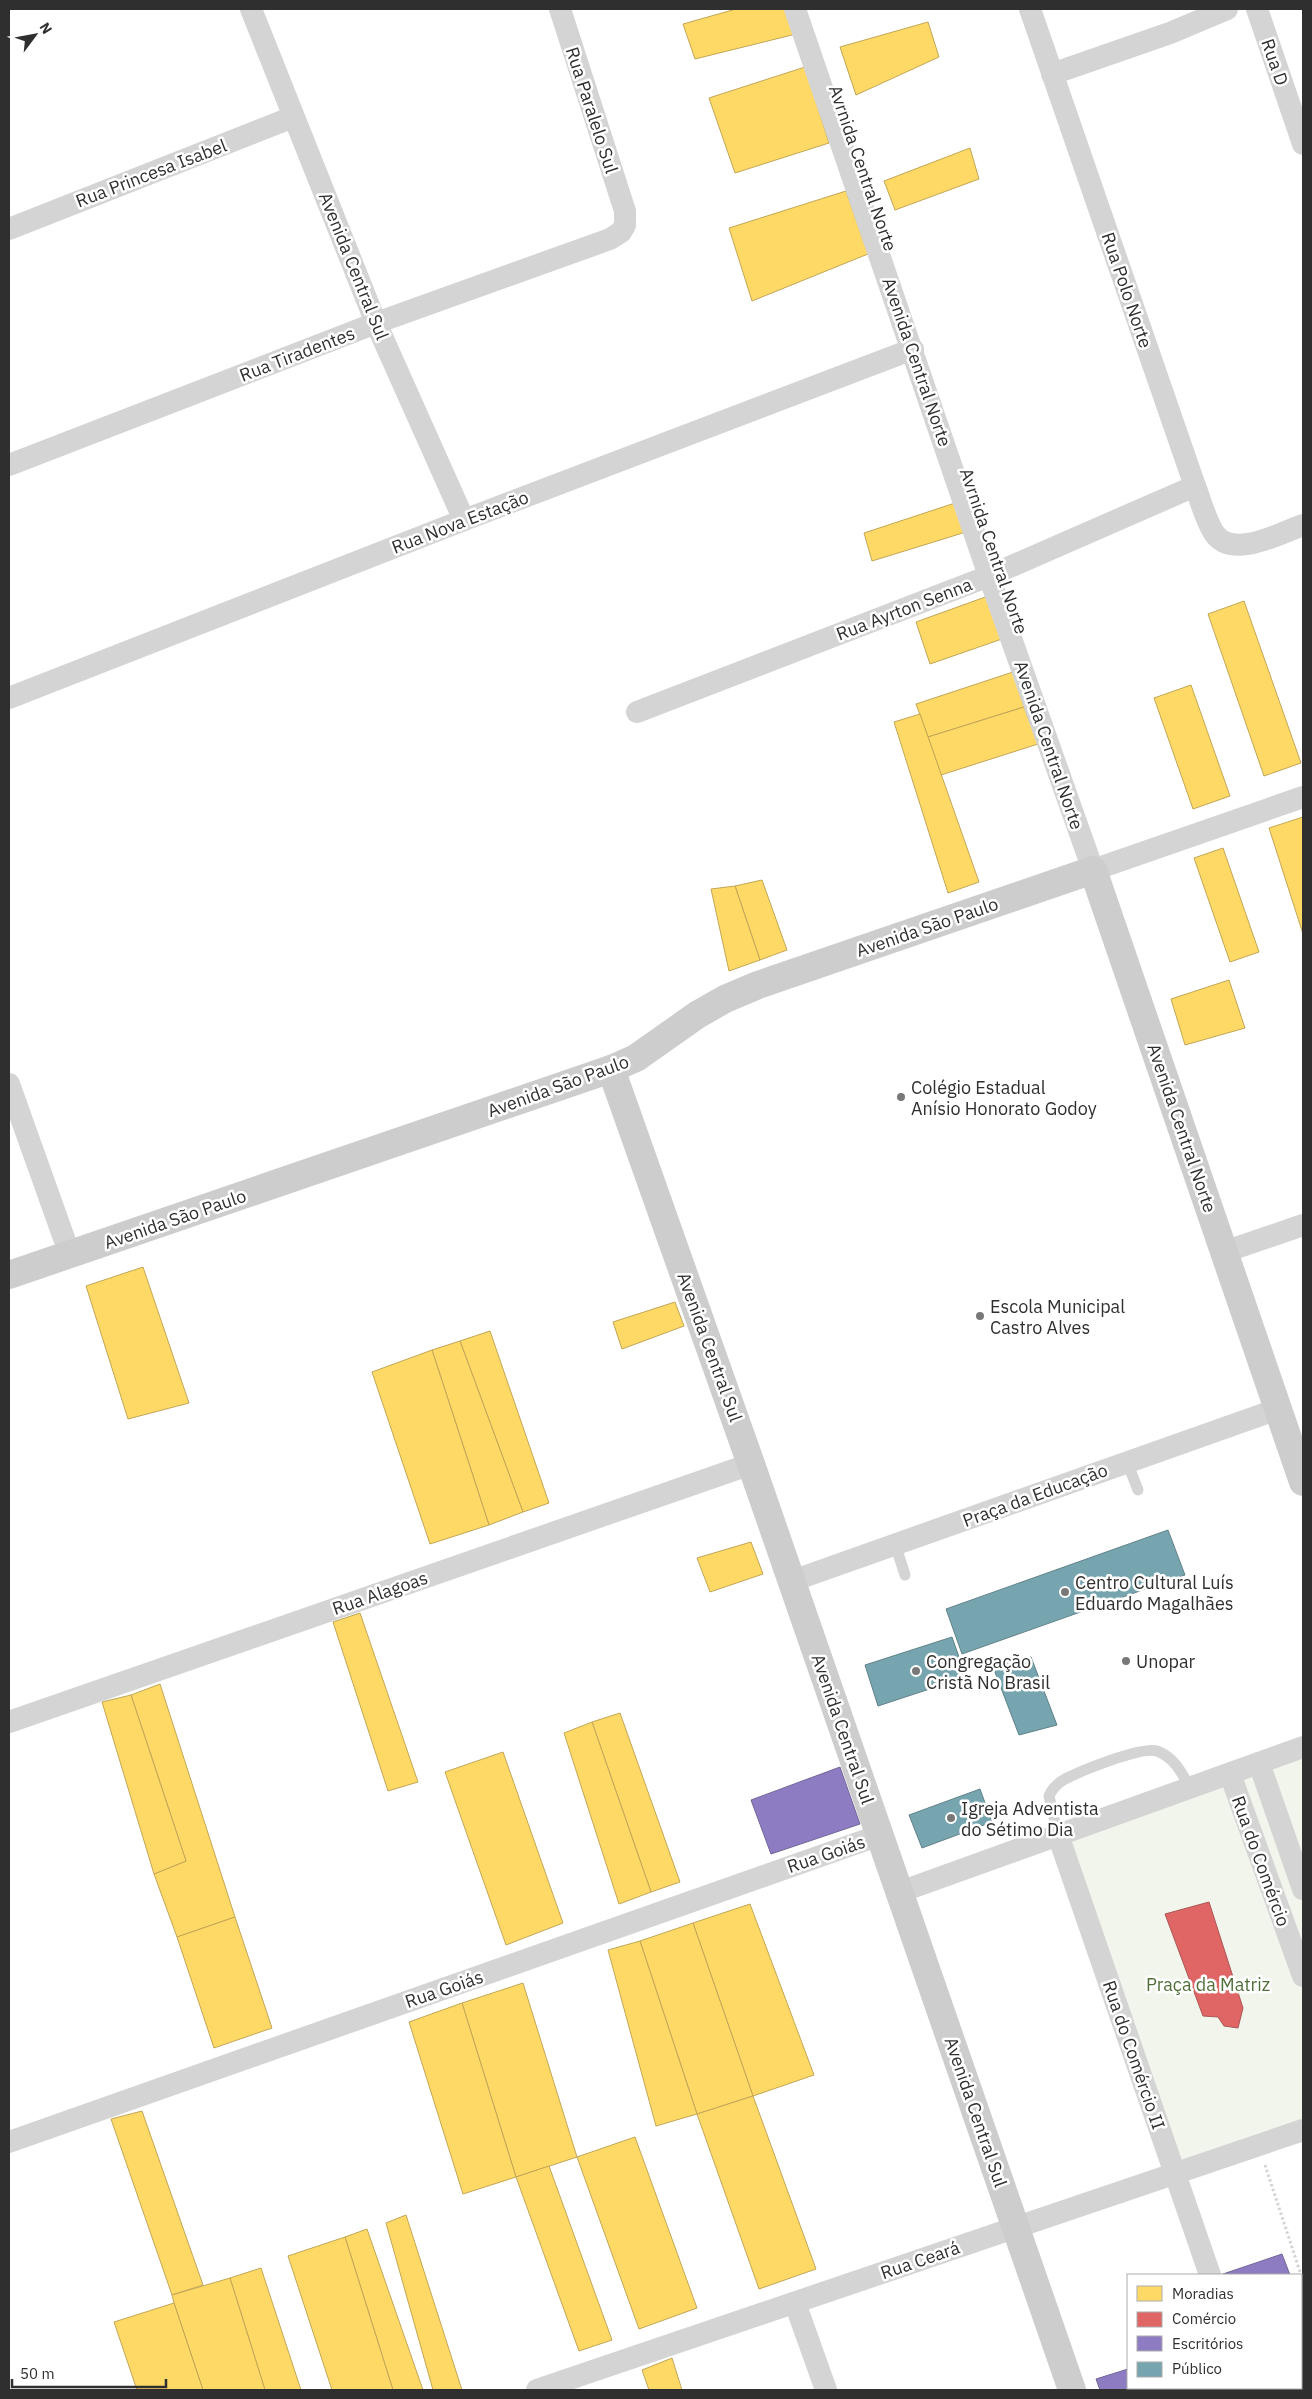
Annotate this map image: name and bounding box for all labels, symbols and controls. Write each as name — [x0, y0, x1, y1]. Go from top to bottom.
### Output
north arrow — [10, 10, 60, 60]
text: N — [36, 19, 56, 37]
street label: Rua D — [1256, 36, 1294, 88]
street label: Rua Paralelo Sul — [561, 44, 623, 176]
street label: Avrnida Central Norte — [824, 82, 902, 254]
street label: Rua Princesa Isabel — [72, 134, 230, 212]
street label: Avenida Central Sul — [314, 189, 394, 343]
street label: Rua Polo Norte — [1096, 229, 1158, 351]
street label: Avenida Central Norte — [877, 274, 957, 450]
street label: Rua Tiradentes — [236, 321, 358, 387]
street label: Avrnida Central Norte — [955, 465, 1033, 637]
street label: Rua Nova Estação — [388, 485, 532, 559]
street label: Rua Ayrton Senna — [833, 572, 976, 645]
street label: Avenida Central Norte — [1009, 657, 1089, 833]
street label: Avenida São Paulo — [853, 892, 1001, 962]
street label: Avenida Central Norte — [1142, 1040, 1222, 1216]
street label: Avenida São Paulo — [484, 1050, 632, 1122]
place label: Colégio Estadual Anísio Honorato Godoy — [911, 1076, 1097, 1120]
marker: Colégio Estadual Anísio Honorato Godoy — [895, 1091, 907, 1103]
street label: Avenida São Paulo — [101, 1184, 249, 1254]
street label: Avenida Central Sul — [672, 1269, 748, 1425]
place label: Escola Municipal Castro Alves — [990, 1295, 1125, 1339]
marker: Escola Municipal Castro Alves — [974, 1310, 986, 1322]
street label: Praça da Educação — [959, 1458, 1111, 1532]
street label: Rua Alagoas — [329, 1566, 431, 1620]
place label: Centro Cultural Luís Eduardo Magalhães — [1075, 1571, 1234, 1615]
marker: Centro Cultural Luís Eduardo Magalhães — [1059, 1586, 1071, 1598]
place label: Congregação Cristã No Brasil — [926, 1650, 1050, 1694]
place label: Unopar — [1136, 1650, 1196, 1673]
street label: Avenida Central Sul — [807, 1651, 880, 1807]
marker: Unopar — [1120, 1655, 1132, 1667]
marker: Congregação Cristã No Brasil — [910, 1665, 922, 1677]
street label: Rua do Comércio — [1227, 1793, 1295, 1929]
place label: Igreja Adventista do Sétimo Dia — [961, 1797, 1099, 1841]
marker: Igreja Adventista do Sétimo Dia — [945, 1812, 957, 1824]
street label: Rua Goiás — [784, 1830, 868, 1878]
street label: Rua Goiás — [402, 1965, 486, 2013]
park label: Praça da Matriz — [1146, 1973, 1270, 1996]
street label: Rua do Comércio II — [1098, 1977, 1170, 2133]
street label: Avenida Central Sul — [940, 2034, 1013, 2190]
street label: Rua Ceará — [877, 2236, 963, 2284]
legend — [1127, 2274, 1302, 2389]
text: Moradias — [1172, 2284, 1234, 2303]
text: Comércio — [1172, 2309, 1236, 2328]
text: Escritórios — [1172, 2334, 1243, 2353]
scale bar — [12, 2356, 166, 2388]
text: Público — [1172, 2359, 1222, 2378]
text: 50 m — [20, 2364, 55, 2383]

